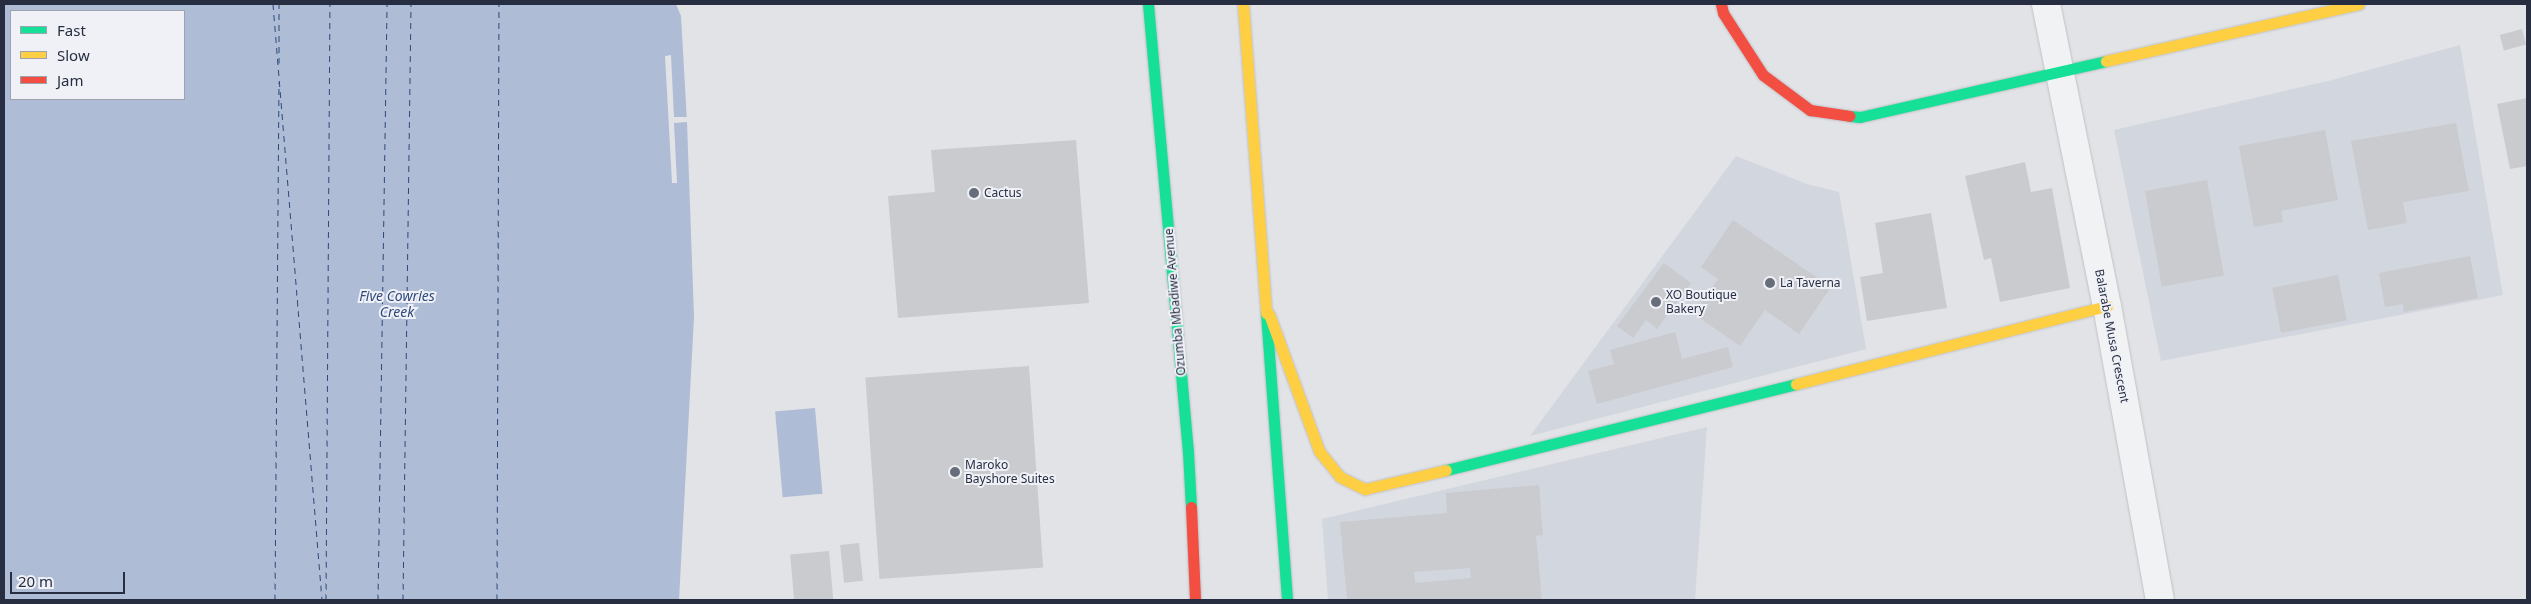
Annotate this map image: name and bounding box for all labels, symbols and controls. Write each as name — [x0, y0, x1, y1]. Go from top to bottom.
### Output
legend — [10, 10, 185, 100]
text: Fast — [57, 20, 86, 40]
text: Slow — [57, 45, 90, 65]
text: Jam — [57, 70, 84, 90]
place label: Cactus — [984, 186, 1022, 200]
marker: Cactus — [968, 187, 980, 199]
street label: Ozumba Mbadiwe Avenue — [1161, 228, 1189, 376]
street label: Balarabe Musa Crescent — [2092, 268, 2132, 404]
place label: La Taverna — [1780, 276, 1841, 290]
marker: La Taverna — [1764, 277, 1776, 289]
water label: Five Cowries Creek — [359, 288, 435, 321]
place label: XO Boutique Bakery — [1666, 288, 1737, 316]
marker: XO Boutique Bakery — [1650, 296, 1662, 308]
place label: Maroko Bayshore Suites — [965, 458, 1055, 486]
marker: Maroko Bayshore Suites — [949, 466, 961, 478]
scale bar — [12, 562, 128, 594]
text: 20 m — [18, 571, 53, 591]

